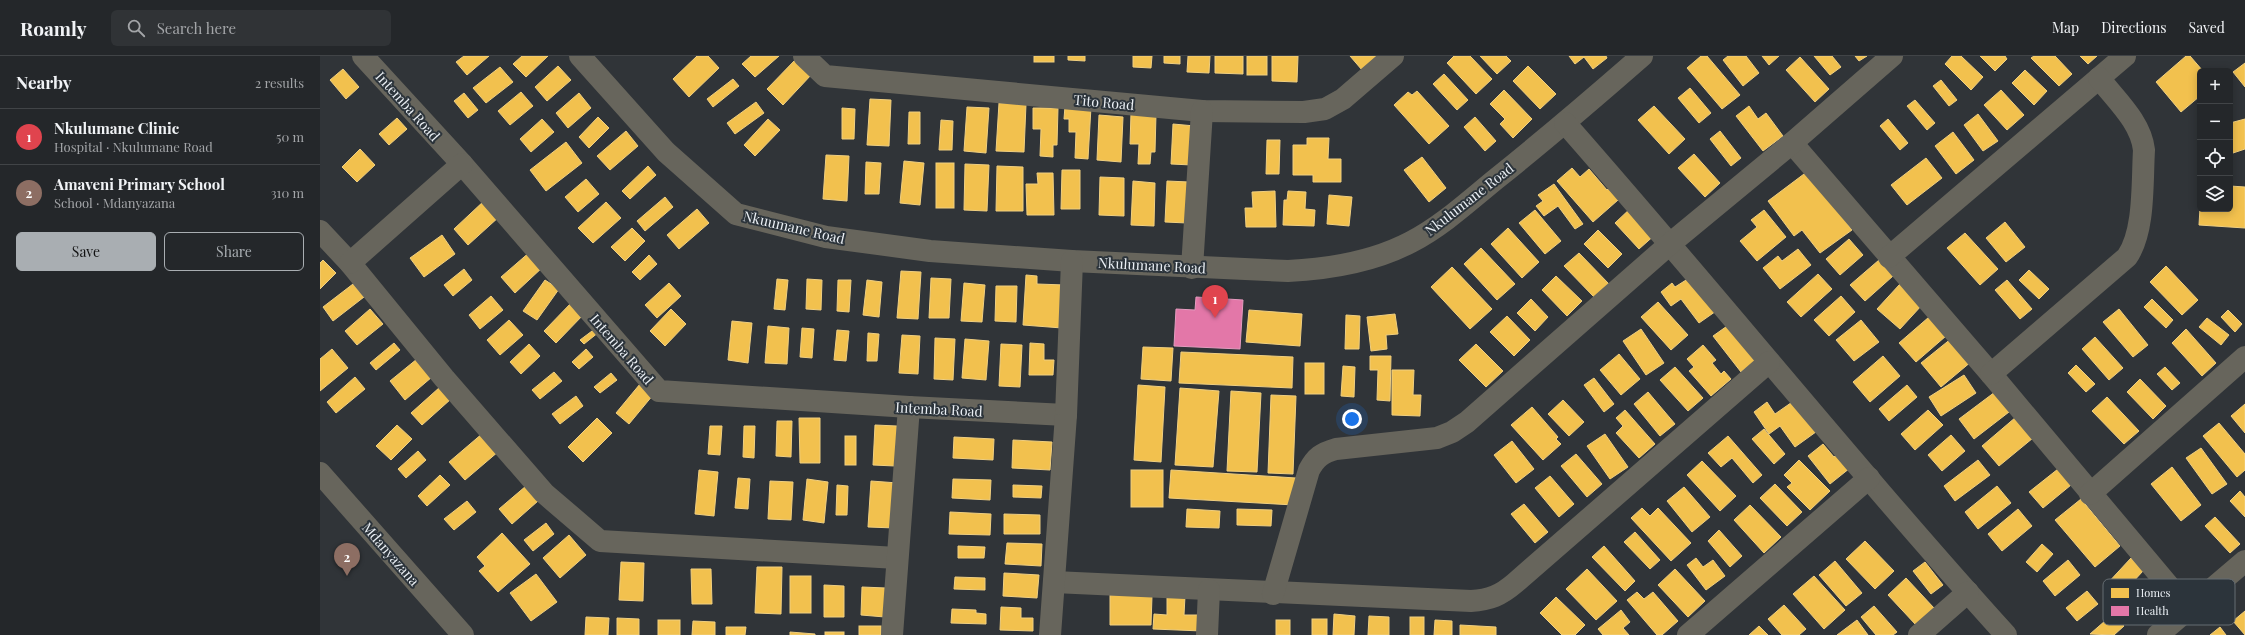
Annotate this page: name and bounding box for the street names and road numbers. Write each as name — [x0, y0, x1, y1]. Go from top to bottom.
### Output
street label: Intemba Road — [372, 67, 444, 145]
street label: Tito Road — [1073, 90, 1135, 114]
street label: Nkulumane Road — [1421, 158, 1517, 240]
street label: Nkuumane Road — [741, 206, 847, 248]
street label: Nkulumane Road — [1098, 253, 1206, 277]
street label: Intemba Road — [586, 310, 658, 388]
street label: Intemba Road — [895, 397, 983, 421]
street label: Mdanyazana — [358, 518, 424, 590]

